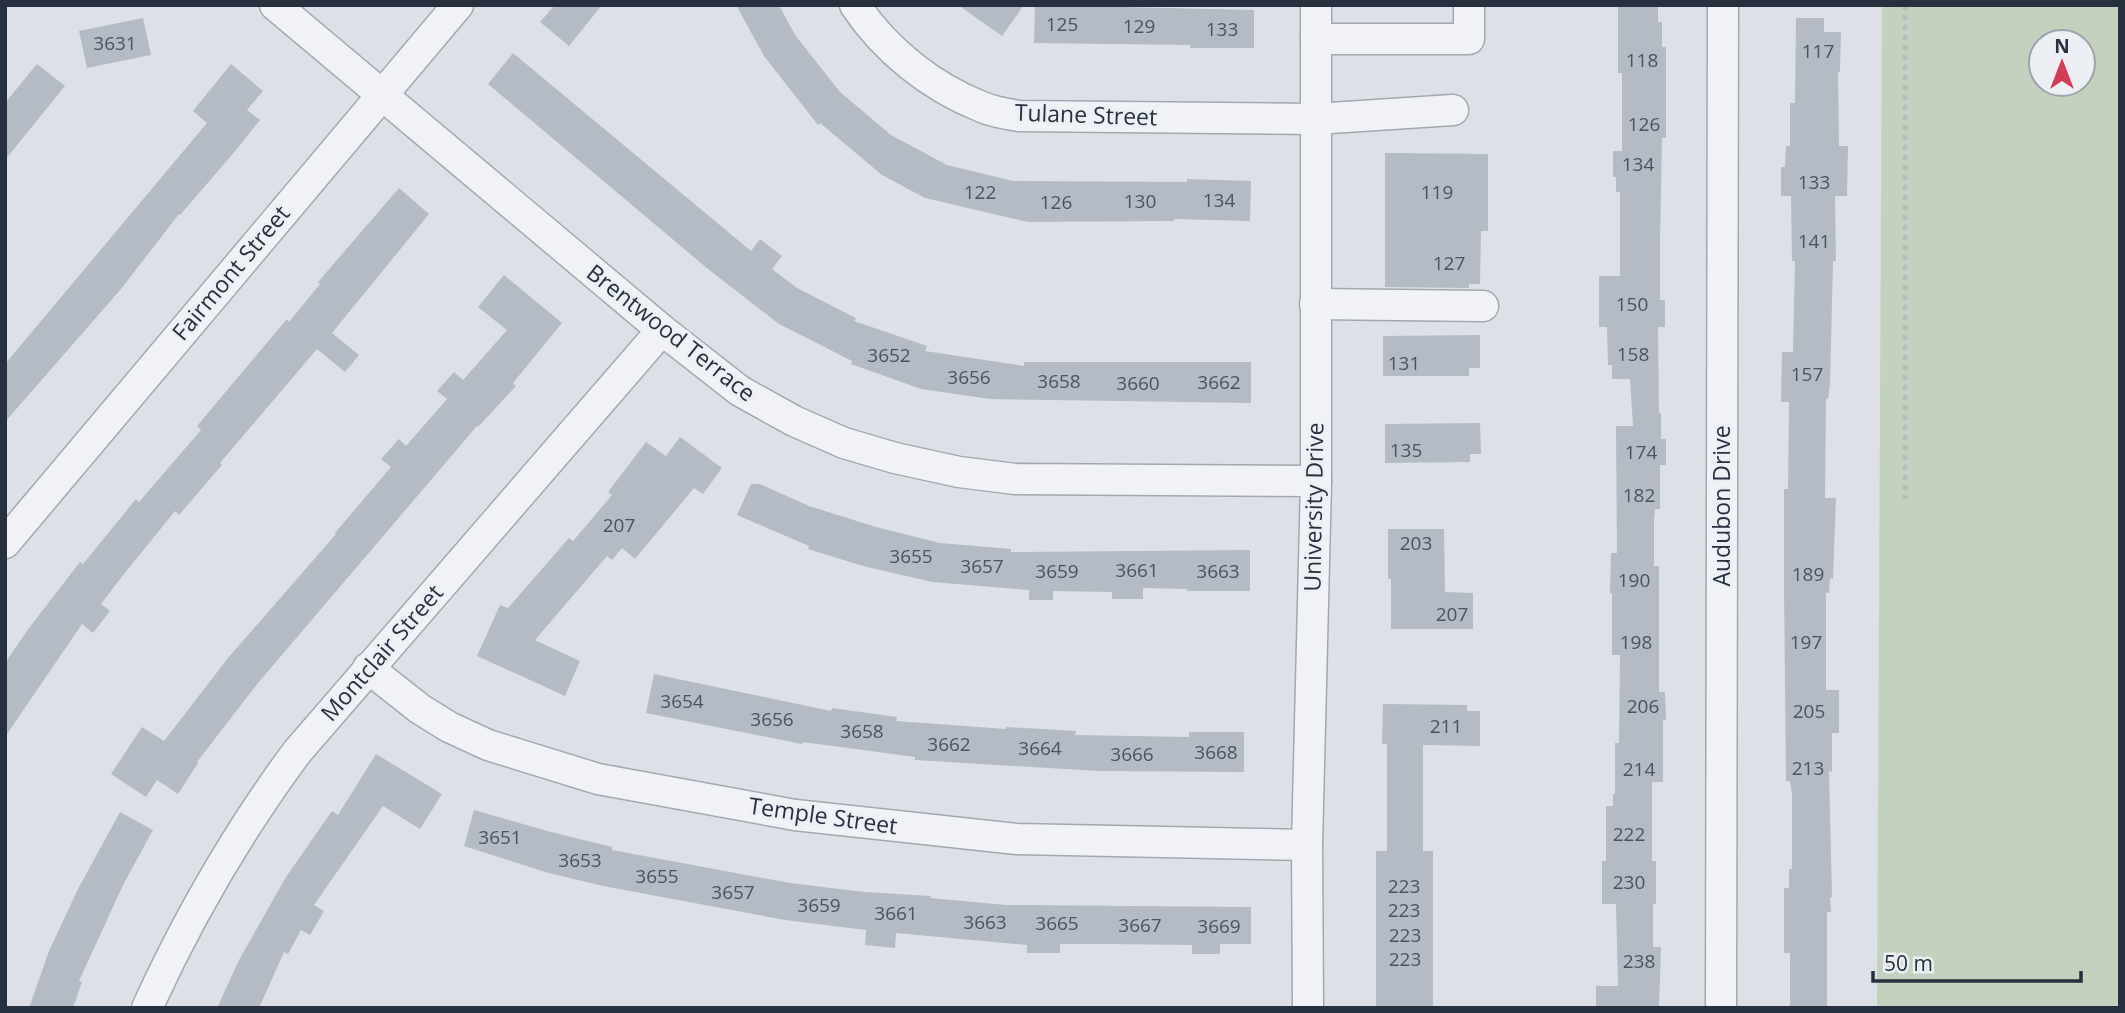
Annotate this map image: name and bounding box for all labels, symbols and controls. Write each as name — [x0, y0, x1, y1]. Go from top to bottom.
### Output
house number: 125 — [1046, 11, 1078, 37]
house number: 129 — [1123, 13, 1155, 39]
house number: 133 — [1206, 16, 1238, 42]
north arrow — [2027, 28, 2097, 98]
house number: 3631 — [93, 30, 137, 56]
text: N — [2054, 33, 2070, 59]
house number: 117 — [1802, 38, 1834, 64]
house number: 118 — [1626, 47, 1658, 73]
street label: Tulane Street — [1014, 96, 1158, 132]
house number: 126 — [1628, 111, 1660, 137]
house number: 134 — [1622, 151, 1654, 177]
house number: 133 — [1798, 169, 1830, 195]
house number: 122 — [964, 179, 996, 205]
house number: 119 — [1421, 179, 1453, 205]
house number: 134 — [1203, 187, 1235, 213]
house number: 130 — [1124, 188, 1156, 214]
house number: 126 — [1040, 189, 1072, 215]
street label: Fairmont Street — [164, 198, 296, 347]
house number: 141 — [1798, 228, 1830, 254]
house number: 127 — [1433, 250, 1465, 276]
street label: Brentwood Terrace — [581, 256, 763, 408]
house number: 150 — [1616, 291, 1648, 317]
house number: 158 — [1617, 341, 1649, 367]
house number: 3652 — [867, 342, 911, 368]
house number: 131 — [1388, 350, 1420, 376]
house number: 157 — [1791, 361, 1823, 387]
house number: 3656 — [947, 364, 991, 390]
house number: 3658 — [1037, 368, 1081, 394]
house number: 3662 — [1197, 369, 1241, 395]
house number: 3660 — [1116, 370, 1160, 396]
street label: University Drive — [1296, 422, 1330, 592]
street label: Audubon Drive — [1705, 425, 1737, 587]
house number: 135 — [1390, 437, 1422, 463]
house number: 174 — [1625, 439, 1657, 465]
house number: 182 — [1623, 482, 1655, 508]
house number: 207 — [603, 512, 635, 538]
house number: 203 — [1400, 530, 1432, 556]
house number: 3655 — [889, 543, 933, 569]
house number: 3657 — [960, 553, 1004, 579]
house number: 3661 — [1115, 557, 1159, 583]
house number: 3659 — [1035, 558, 1079, 584]
house number: 3663 — [1196, 558, 1240, 584]
house number: 189 — [1792, 561, 1824, 587]
house number: 190 — [1618, 567, 1650, 593]
street label: Montclair Street — [313, 577, 450, 728]
house number: 207 — [1436, 601, 1468, 627]
house number: 198 — [1620, 629, 1652, 655]
house number: 197 — [1790, 629, 1822, 655]
house number: 3654 — [660, 688, 704, 714]
house number: 206 — [1627, 693, 1659, 719]
house number: 205 — [1793, 698, 1825, 724]
house number: 3656 — [750, 706, 794, 732]
house number: 211 — [1430, 713, 1462, 739]
house number: 3658 — [840, 718, 884, 744]
house number: 3662 — [927, 731, 971, 757]
house number: 3664 — [1018, 735, 1062, 761]
house number: 3668 — [1194, 739, 1238, 765]
house number: 3666 — [1110, 741, 1154, 767]
house number: 213 — [1792, 755, 1824, 781]
house number: 214 — [1623, 756, 1655, 782]
street label: Temple Street — [747, 789, 900, 841]
house number: 222 — [1613, 821, 1645, 847]
house number: 3651 — [478, 824, 522, 850]
house number: 3653 — [558, 847, 602, 873]
house number: 3655 — [635, 863, 679, 889]
house number: 230 — [1613, 869, 1645, 895]
house number: 223 — [1388, 873, 1420, 899]
house number: 3657 — [711, 879, 755, 905]
house number: 3659 — [797, 892, 841, 918]
house number: 223 — [1388, 897, 1420, 923]
house number: 3661 — [874, 900, 918, 926]
house number: 3663 — [963, 909, 1007, 935]
house number: 3665 — [1035, 910, 1079, 936]
house number: 3667 — [1118, 912, 1162, 938]
house number: 3669 — [1197, 913, 1241, 939]
house number: 223 — [1389, 922, 1421, 948]
scale bar — [1873, 940, 2081, 984]
house number: 223 — [1389, 946, 1421, 972]
house number: 238 — [1623, 948, 1655, 974]
text: 50 m — [1884, 949, 1933, 977]

